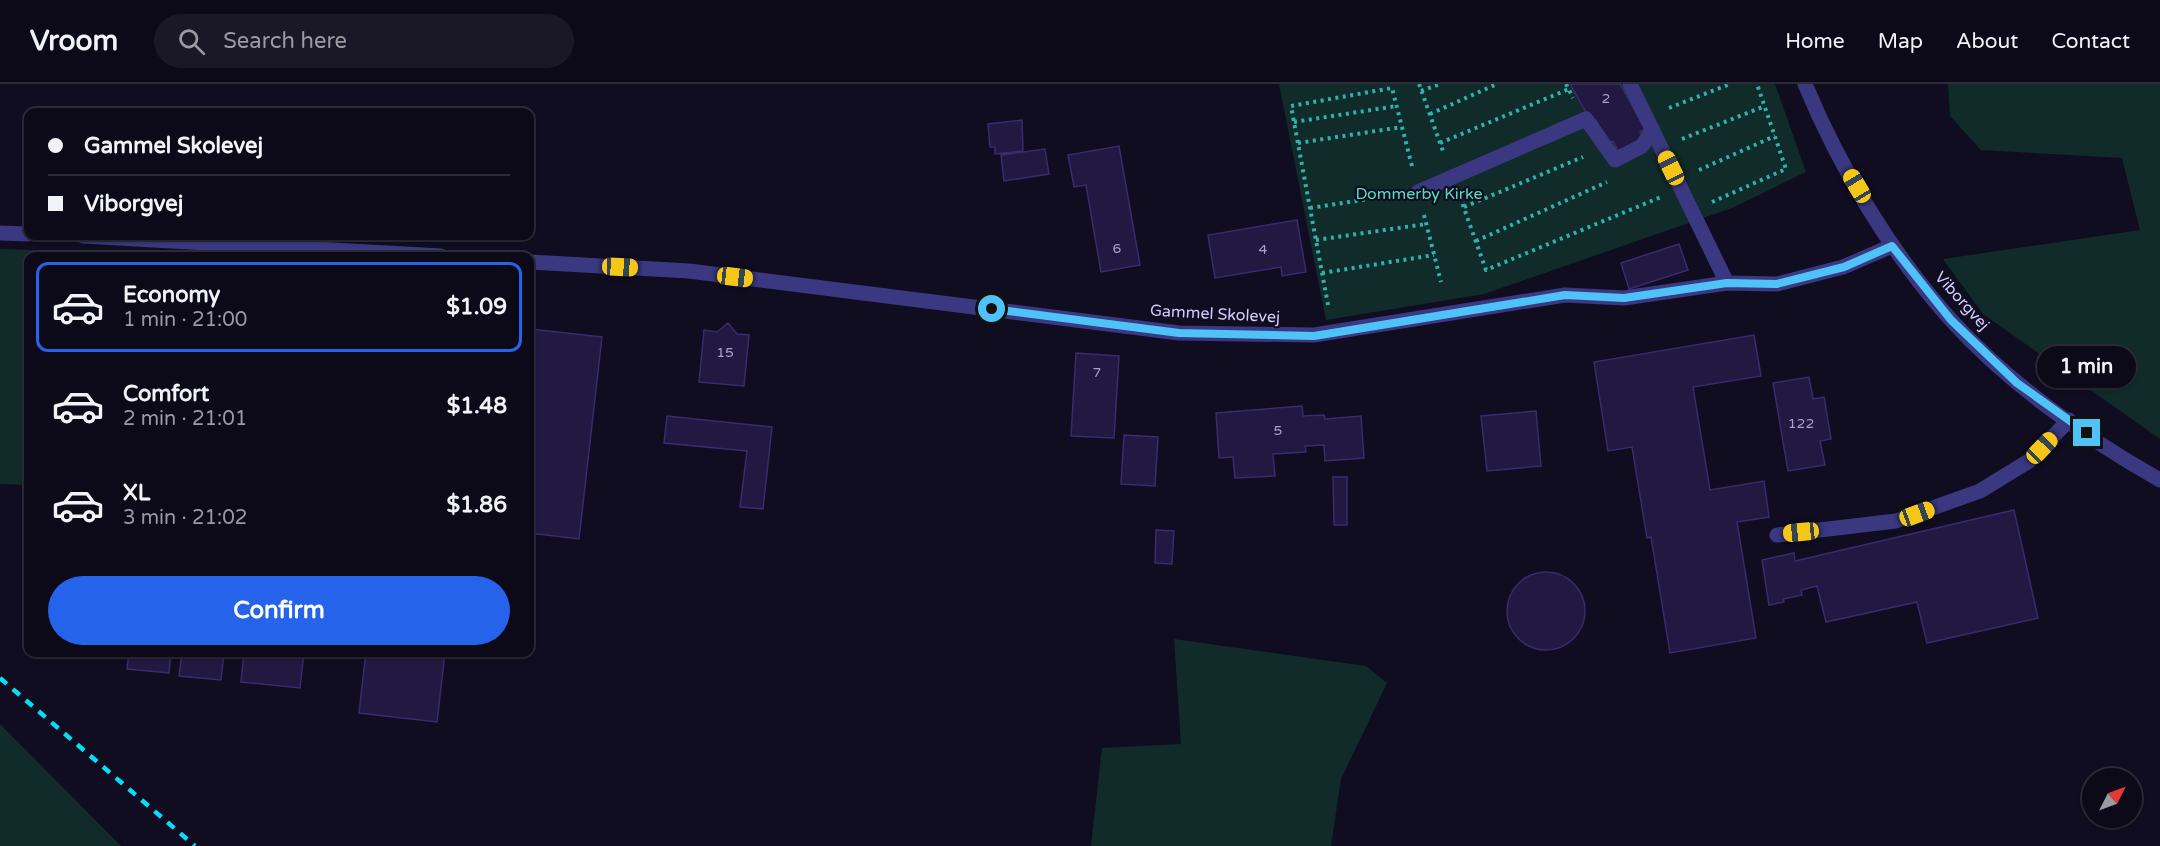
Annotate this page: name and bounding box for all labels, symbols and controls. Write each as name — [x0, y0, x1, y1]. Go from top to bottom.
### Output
search box — [154, 14, 574, 68]
text: Vroom — [30, 24, 118, 58]
icon: search — [175, 25, 208, 58]
text: Search here — [223, 28, 347, 54]
text: Home — [1785, 29, 1845, 54]
text: Map — [1878, 29, 1923, 54]
text: About — [1956, 29, 2018, 54]
text: Contact — [2051, 29, 2130, 54]
house number: 2 — [1602, 90, 1610, 107]
text: Gammel Skolevej — [84, 133, 263, 159]
car — [1655, 148, 1687, 188]
car — [1840, 166, 1874, 206]
park label: Dommerby Kirke — [1355, 184, 1483, 204]
text: Viborgvej — [84, 191, 183, 217]
house number: 6 — [1113, 240, 1122, 257]
house number: 4 — [1259, 241, 1268, 258]
car — [602, 257, 638, 277]
car — [716, 266, 754, 288]
street label: Viborgvej — [1930, 267, 1994, 335]
icon: car — [51, 280, 105, 334]
text: Economy — [123, 282, 220, 308]
text: $1.09 — [446, 294, 507, 320]
route start — [978, 295, 1005, 322]
street label: Gammel Skolevej — [1149, 301, 1281, 327]
text: 1 min · 21:00 — [123, 308, 247, 332]
house number: 15 — [716, 344, 734, 361]
callout: 1 min — [2038, 346, 2136, 388]
text: 1 min — [2060, 355, 2113, 379]
house number: 7 — [1093, 364, 1101, 381]
icon: car — [51, 379, 105, 433]
text: Comfort — [123, 381, 209, 407]
text: $1.48 — [447, 393, 507, 419]
text: 2 min · 21:01 — [123, 407, 247, 431]
house number: 122 — [1788, 415, 1814, 432]
route end — [2073, 419, 2100, 446]
house number: 5 — [1274, 422, 1282, 439]
car — [2023, 429, 2061, 467]
icon: car — [51, 478, 105, 532]
text: XL — [123, 480, 150, 506]
text: $1.86 — [446, 492, 507, 518]
car — [1897, 499, 1937, 529]
text: 3 min · 21:02 — [123, 506, 247, 530]
car — [1782, 521, 1820, 543]
button: Confirm — [48, 576, 510, 645]
north arrow — [2082, 768, 2142, 828]
map controls — [2082, 768, 2142, 828]

